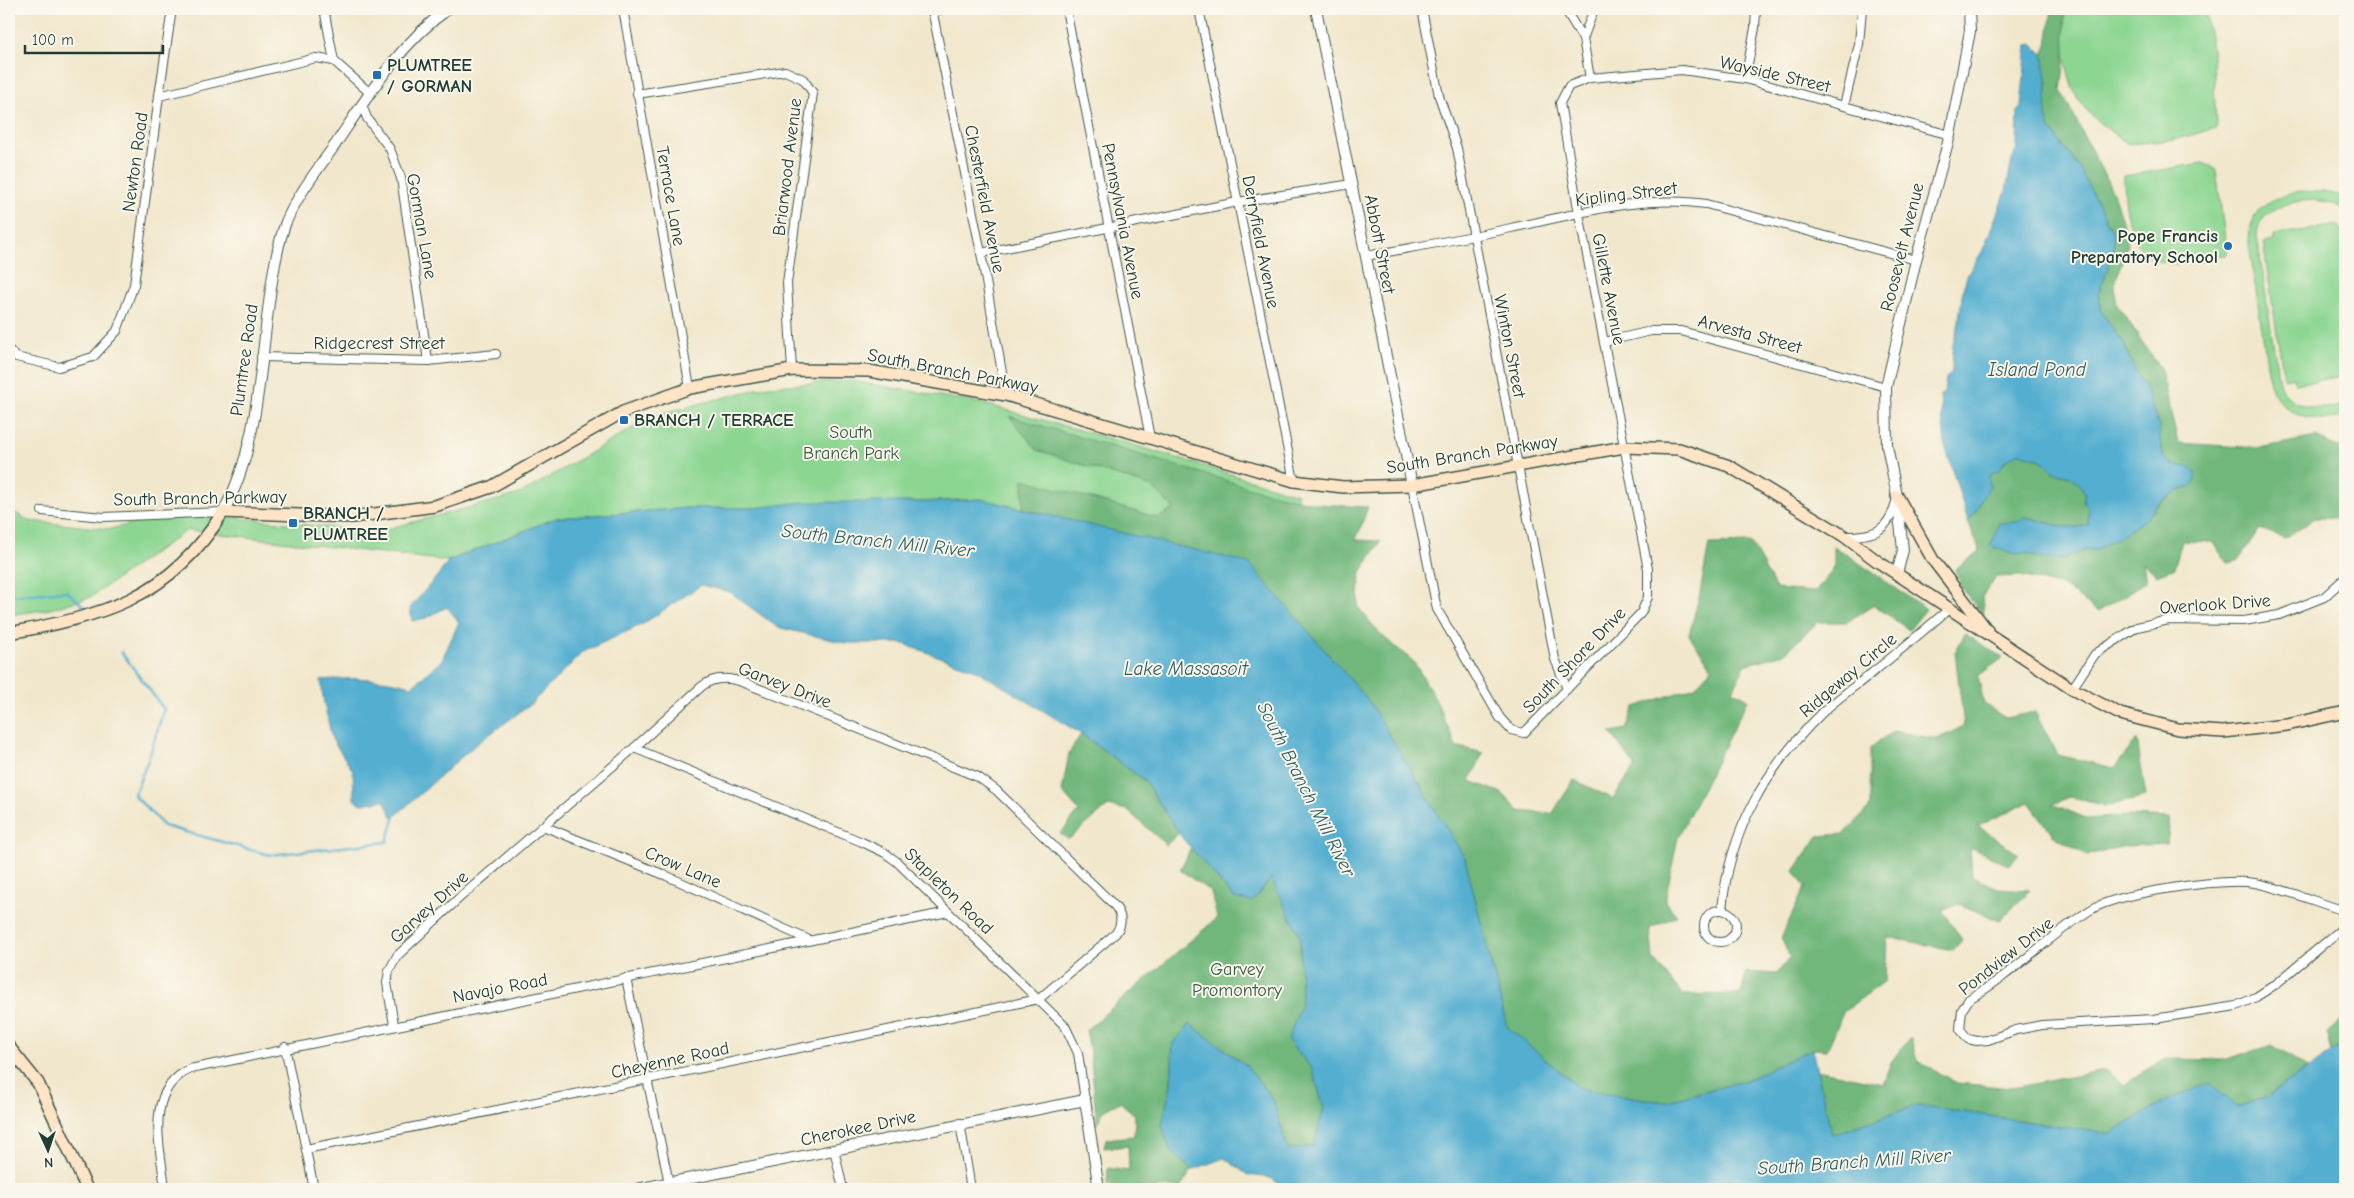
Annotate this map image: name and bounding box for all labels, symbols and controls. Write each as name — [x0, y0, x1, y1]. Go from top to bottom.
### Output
scale bar — [25, 22, 162, 54]
text: 100 m — [32, 31, 74, 49]
street label: Wayside Street — [1718, 52, 1833, 98]
place label: PLUMTREE / GORMAN — [387, 55, 472, 97]
marker: PLUMTREE / GORMAN — [371, 69, 383, 81]
street label: Briarwood Avenue — [769, 97, 806, 237]
street label: Newton Road — [118, 111, 153, 213]
street label: Chesterfield Avenue — [960, 123, 1009, 275]
street label: Pennsylvania Avenue — [1097, 141, 1148, 301]
street label: Terrace Lane — [651, 145, 690, 248]
street label: Gorman Lane — [402, 172, 441, 280]
street label: Derryfield Avenue — [1237, 174, 1284, 310]
street label: Kipling Street — [1574, 178, 1679, 211]
street label: Roosevelt Avenue — [1876, 181, 1929, 314]
street label: Abbott Street — [1360, 193, 1400, 296]
place label: Pope Francis Preparatory School — [2071, 226, 2218, 268]
street label: Gillette Avenue — [1587, 231, 1630, 347]
marker: Pope Francis Preparatory School — [2222, 240, 2234, 252]
street label: Winton Street — [1489, 293, 1530, 400]
street label: Plumtree Road — [226, 303, 263, 417]
street label: Arvesta Street — [1696, 311, 1805, 359]
street label: Ridgecrest Street — [313, 333, 445, 354]
street label: South Branch Parkway — [866, 345, 1041, 399]
water label: Island Pond — [1987, 359, 2087, 381]
place label: BRANCH / TERRACE — [634, 410, 794, 431]
marker: BRANCH / TERRACE — [618, 414, 630, 426]
park label: South Branch Park — [803, 422, 899, 464]
street label: South Branch Parkway — [1385, 430, 1560, 478]
street label: South Branch Parkway — [113, 486, 288, 511]
place label: BRANCH / PLUMTREE — [303, 503, 388, 545]
marker: BRANCH / PLUMTREE — [287, 517, 299, 529]
water label: South Branch Mill River — [781, 520, 977, 562]
street label: Overlook Drive — [2159, 590, 2271, 619]
street label: South Shore Drive — [1518, 603, 1630, 718]
street label: Ridgeway Circle — [1796, 629, 1901, 722]
street label: Garvey Drive — [735, 658, 834, 713]
water label: Lake Massasoit — [1124, 658, 1250, 680]
water label: South Branch Mill River — [1252, 698, 1360, 882]
street label: Crow Lane — [641, 842, 724, 893]
street label: Stapleton Road — [900, 844, 997, 939]
street label: Garvey Drive — [386, 867, 473, 948]
street label: Pondview Drive — [1955, 913, 2058, 1000]
park label: Garvey Promontory — [1192, 959, 1283, 1001]
street label: Navajo Road — [451, 969, 549, 1008]
street label: Cheyenne Road — [609, 1038, 731, 1083]
street label: Cherokee Drive — [799, 1106, 918, 1151]
north arrow — [22, 1126, 72, 1176]
water label: South Branch Mill River — [1757, 1144, 1953, 1180]
text: N — [44, 1154, 54, 1171]

